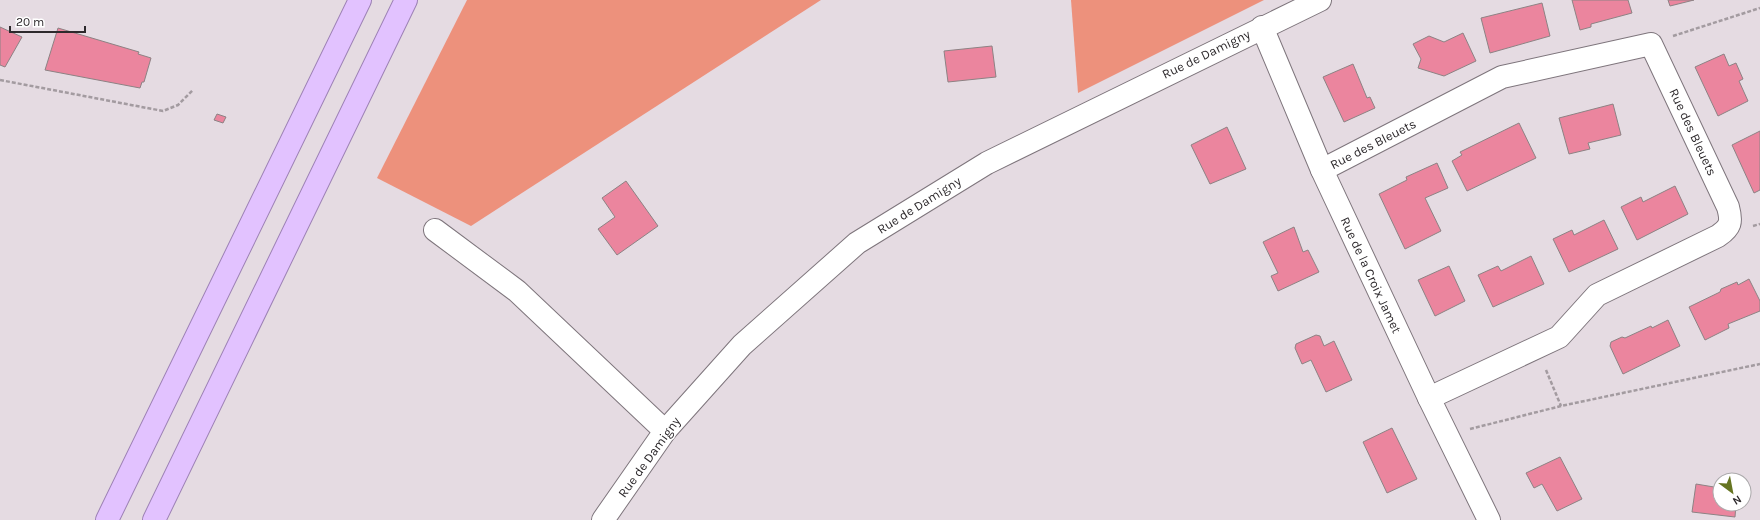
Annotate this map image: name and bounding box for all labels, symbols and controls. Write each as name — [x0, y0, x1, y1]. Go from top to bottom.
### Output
scale bar — [10, 8, 85, 34]
text: 20 m — [16, 15, 44, 29]
street label: Rue de Damigny — [1160, 26, 1252, 82]
street label: Rue des Bleuets — [1666, 86, 1720, 178]
street label: Rue des Bleuets — [1327, 116, 1419, 172]
street label: Rue de Damigny — [874, 173, 964, 237]
street label: Rue de la Croix Jamet — [1337, 215, 1405, 336]
street label: Rue de Damigny — [615, 414, 683, 500]
north arrow — [1712, 472, 1752, 512]
text: N — [1730, 492, 1744, 508]

